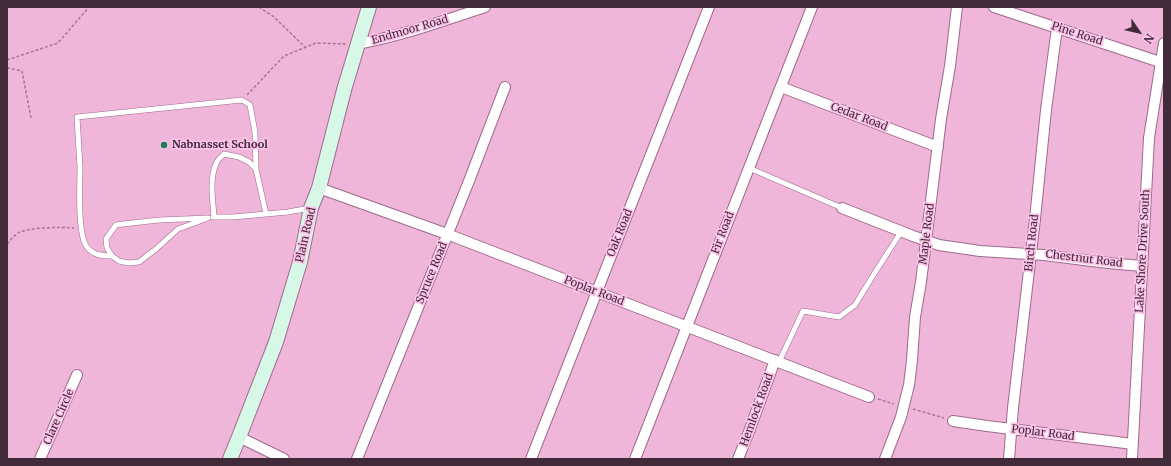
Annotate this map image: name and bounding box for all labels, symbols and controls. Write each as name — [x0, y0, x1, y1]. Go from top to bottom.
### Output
north arrow — [1119, 12, 1159, 52]
street label: Endmoor Road — [370, 13, 450, 47]
street label: Pine Road — [1050, 20, 1104, 48]
text: N — [1141, 31, 1157, 46]
street label: Cedar Road — [829, 100, 889, 134]
place label: Nabnasset School — [172, 138, 268, 152]
marker: Nabnasset School — [159, 140, 169, 150]
street label: Lake Shore Drive South — [1133, 189, 1153, 313]
street label: Maple Road — [917, 203, 937, 265]
street label: Plain Road — [293, 206, 319, 264]
street label: Oak Road — [604, 207, 636, 259]
street label: Fir Road — [709, 210, 737, 256]
street label: Birch Road — [1022, 214, 1042, 272]
street label: Spruce Road — [414, 240, 450, 306]
street label: Chestnut Road — [1045, 248, 1123, 270]
street label: Poplar Road — [562, 273, 626, 309]
street label: Hemlock Road — [738, 372, 776, 448]
street label: Clare Circle — [41, 387, 77, 447]
street label: Poplar Road — [1011, 423, 1075, 443]

